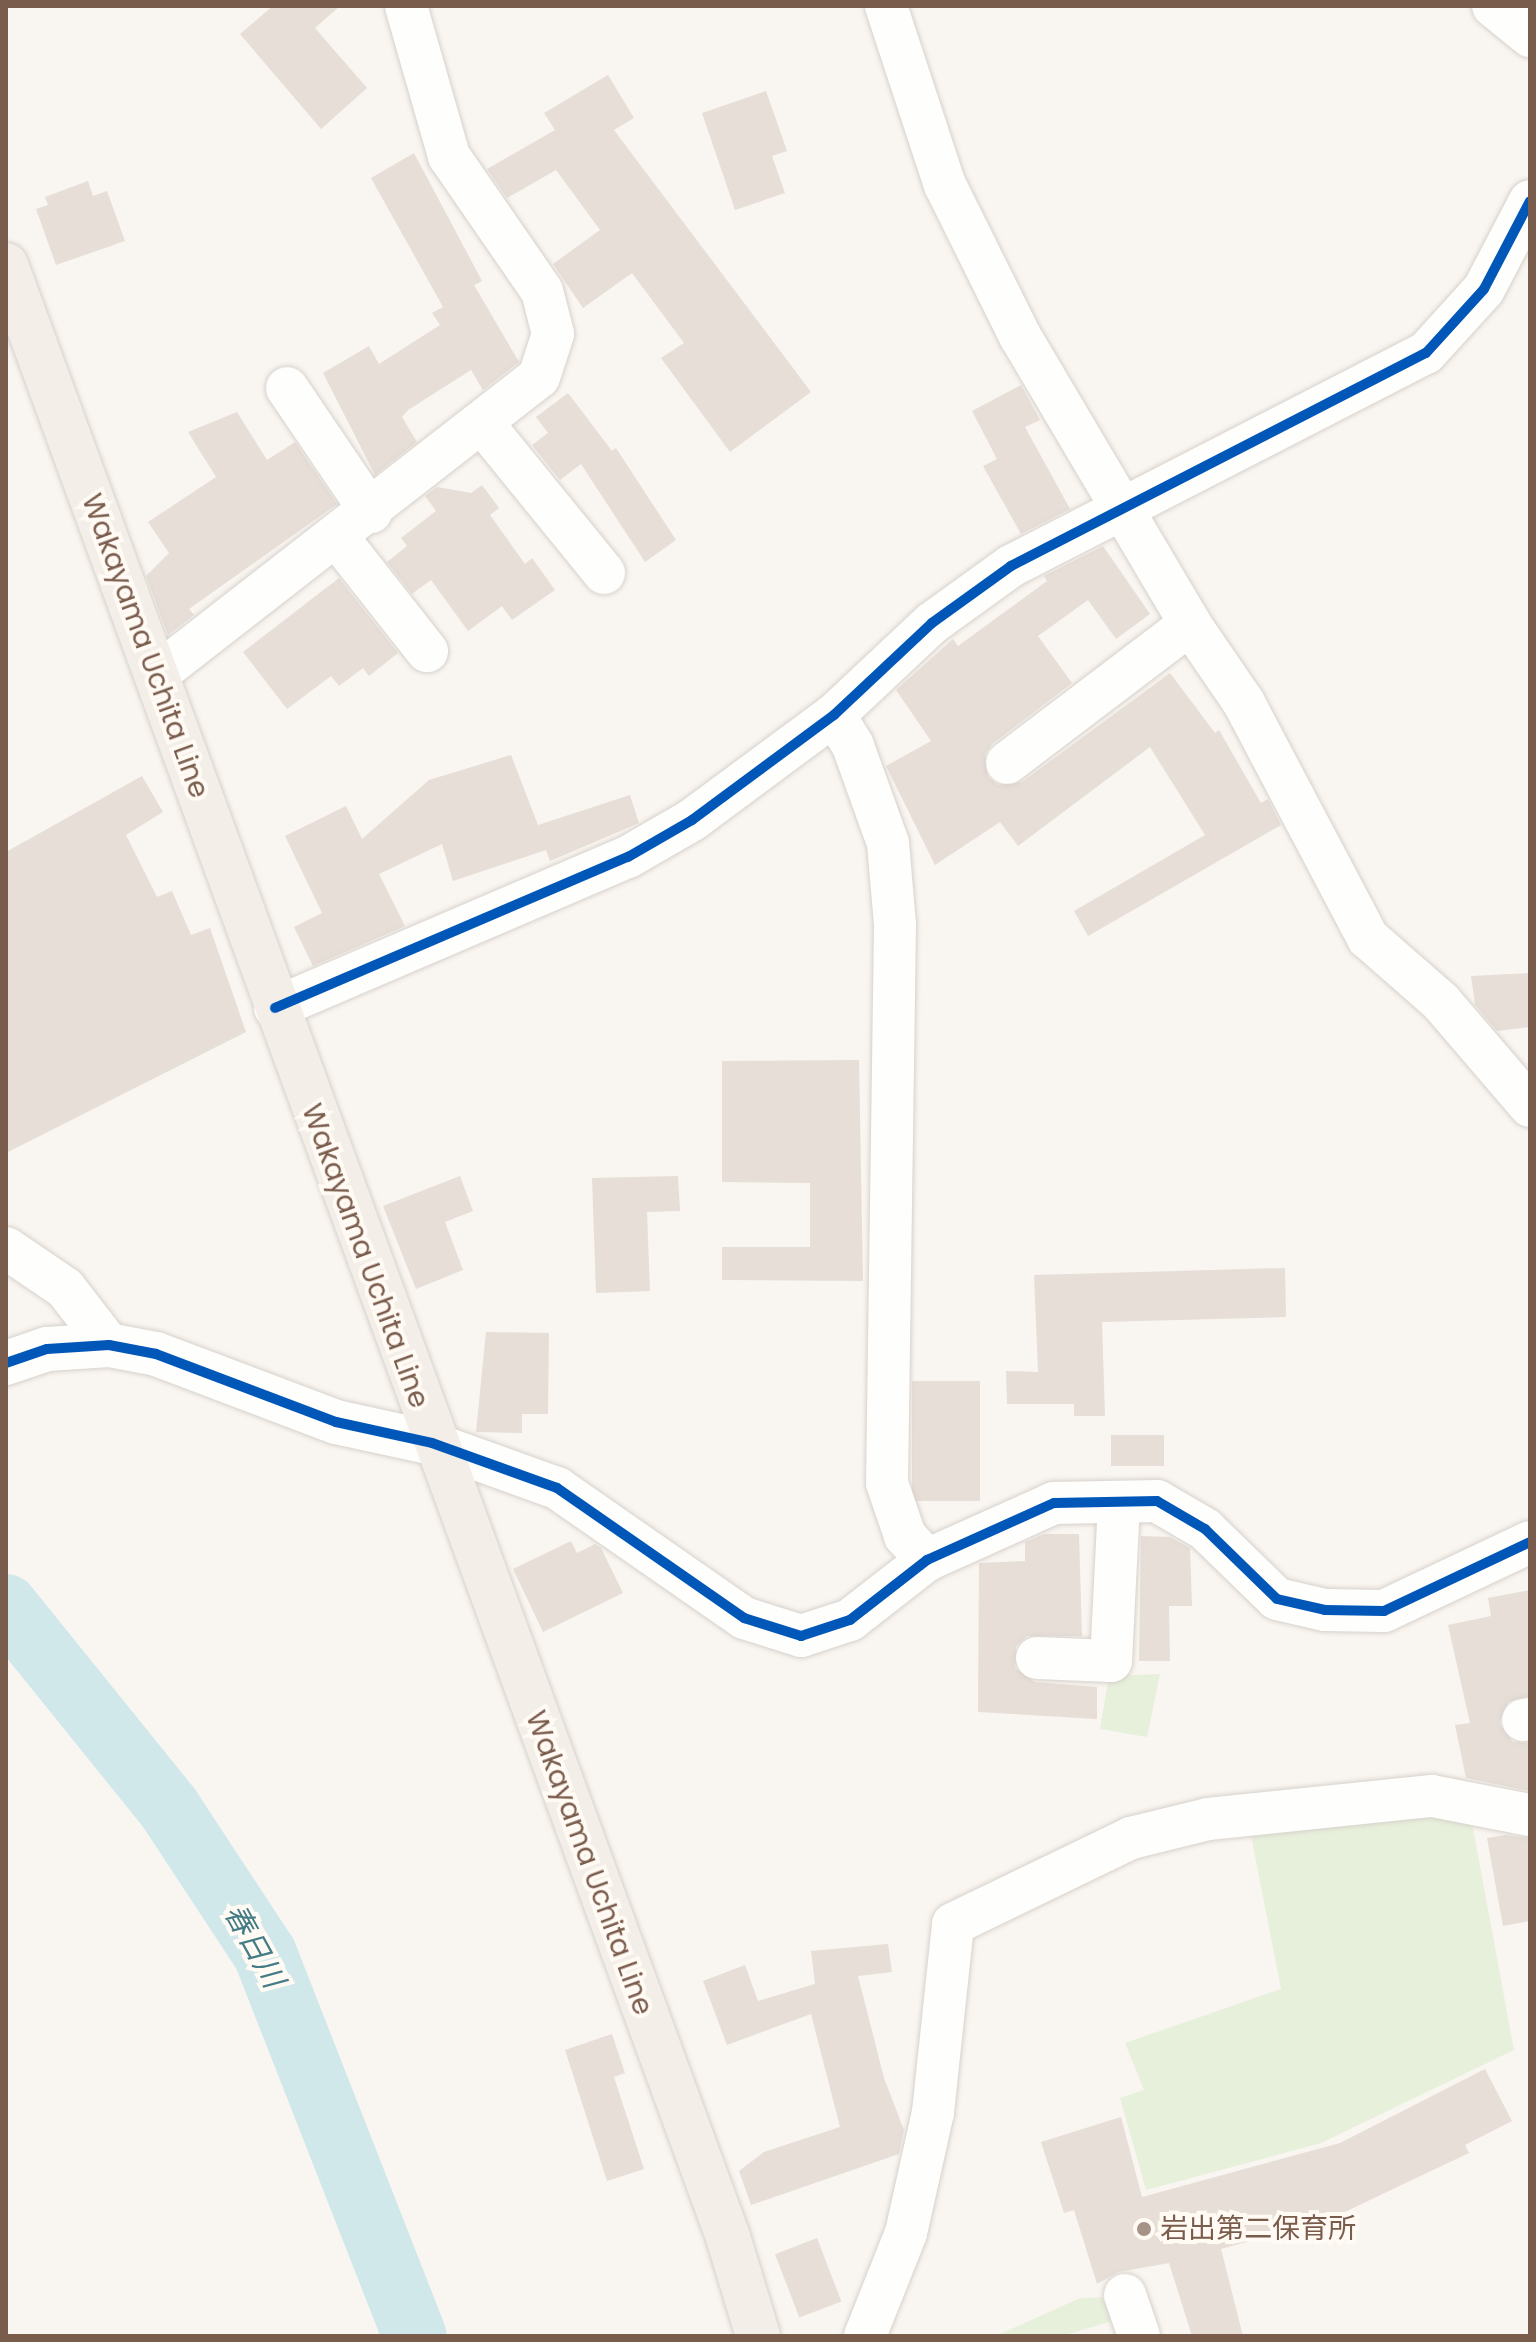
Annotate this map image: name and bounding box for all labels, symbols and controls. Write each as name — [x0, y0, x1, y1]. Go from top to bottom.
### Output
street label: Wakayama Uchita Line — [74, 489, 216, 803]
street label: Wakayama Uchita Line — [294, 1099, 436, 1413]
street label: Wakayama Uchita Line — [518, 1706, 660, 2020]
water label: 春日川 — [216, 1898, 292, 1994]
place label: 岩出第二保育所 — [1160, 2212, 1356, 2246]
marker: 岩出第二保育所 — [1135, 2220, 1153, 2238]

